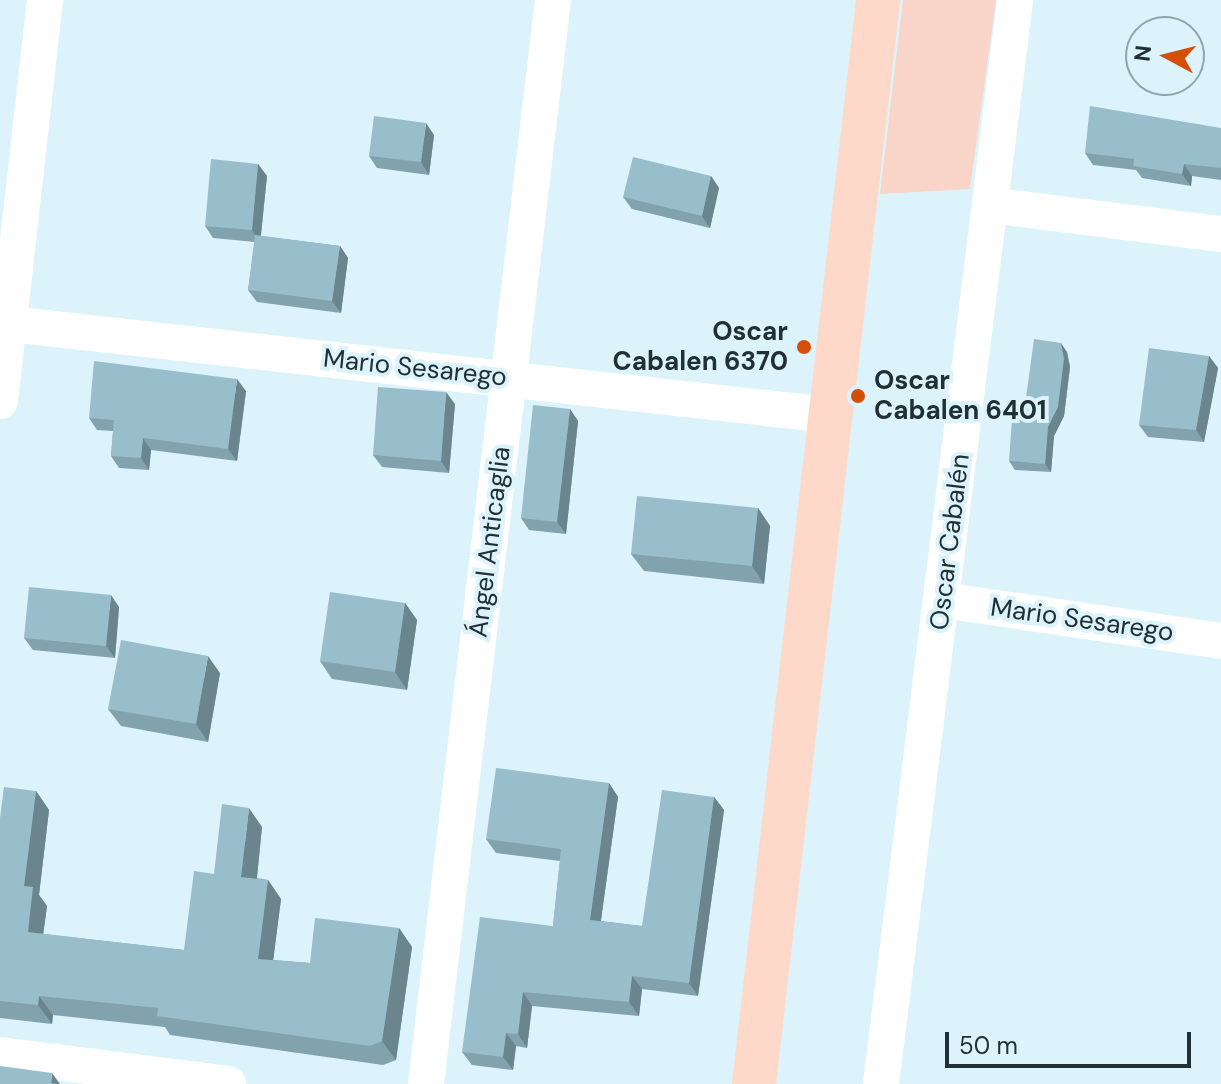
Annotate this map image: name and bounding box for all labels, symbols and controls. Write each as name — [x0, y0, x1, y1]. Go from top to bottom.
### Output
north arrow — [1125, 16, 1205, 96]
text: N — [1127, 44, 1158, 63]
place label: Oscar Cabalen 6370 — [612, 316, 788, 378]
marker: Oscar Cabalen 6370 — [795, 338, 813, 356]
street label: Mario Sesarego — [322, 343, 508, 393]
place label: Oscar Cabalen 6401 — [874, 365, 1047, 426]
marker: Oscar Cabalen 6401 — [849, 387, 867, 405]
street label: Ángel Anticaglia — [463, 445, 517, 639]
street label: Oscar Cabalén — [924, 452, 976, 632]
street label: Mario Sesarego — [988, 592, 1176, 648]
scale bar — [949, 1016, 1195, 1066]
text: 50 m — [959, 1030, 1018, 1061]

